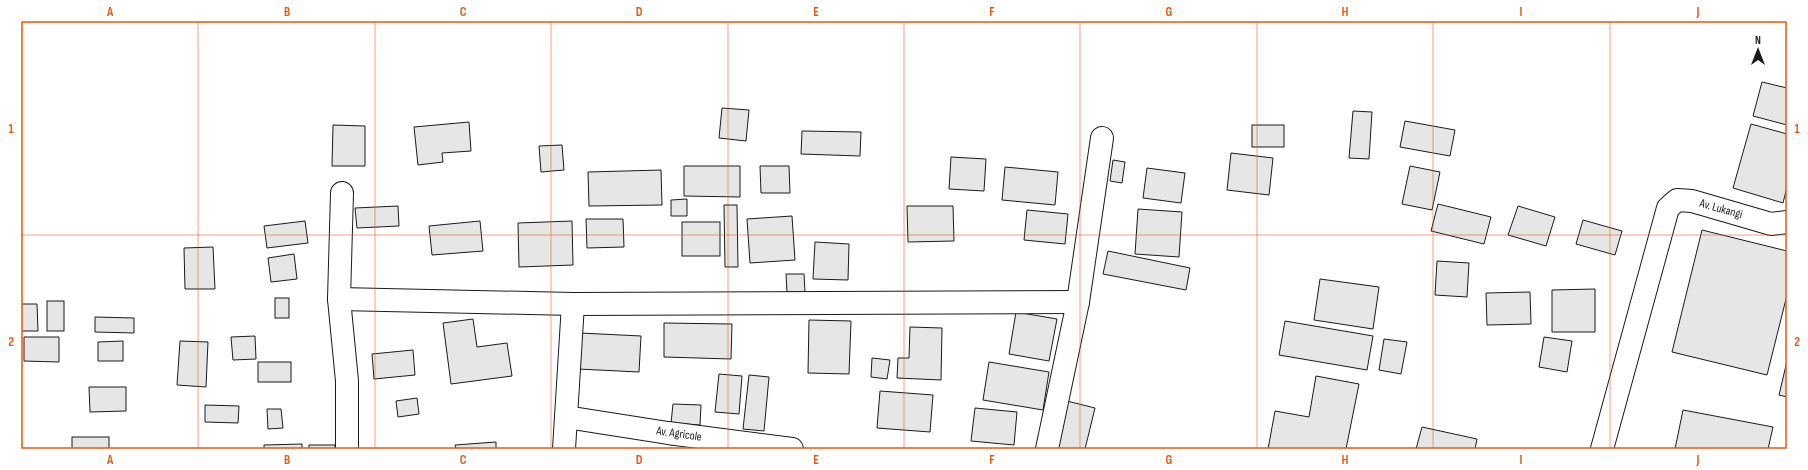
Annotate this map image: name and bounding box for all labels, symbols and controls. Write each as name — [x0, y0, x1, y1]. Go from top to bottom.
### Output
text: A — [106, 4, 114, 20]
text: B — [284, 4, 290, 20]
text: C — [460, 4, 467, 20]
text: D — [636, 4, 643, 20]
text: E — [813, 4, 819, 20]
text: F — [989, 4, 995, 20]
text: G — [1166, 4, 1173, 20]
text: H — [1342, 4, 1349, 20]
text: I — [1520, 4, 1523, 20]
text: J — [1696, 4, 1700, 20]
north arrow — [1738, 30, 1778, 70]
text: N — [1755, 34, 1761, 47]
text: 1 — [8, 121, 14, 137]
text: 1 — [1794, 121, 1800, 137]
street label: Av. Lukangi — [1697, 195, 1744, 222]
text: 2 — [8, 334, 14, 350]
text: 2 — [1794, 334, 1800, 350]
street label: Av. Agricole — [654, 423, 703, 445]
text: A — [106, 452, 114, 468]
text: B — [284, 452, 290, 468]
text: C — [460, 452, 467, 468]
text: D — [636, 452, 643, 468]
text: E — [813, 452, 819, 468]
text: F — [989, 452, 995, 468]
text: G — [1166, 452, 1173, 468]
text: H — [1342, 452, 1349, 468]
text: I — [1520, 452, 1523, 468]
text: J — [1696, 452, 1700, 468]

